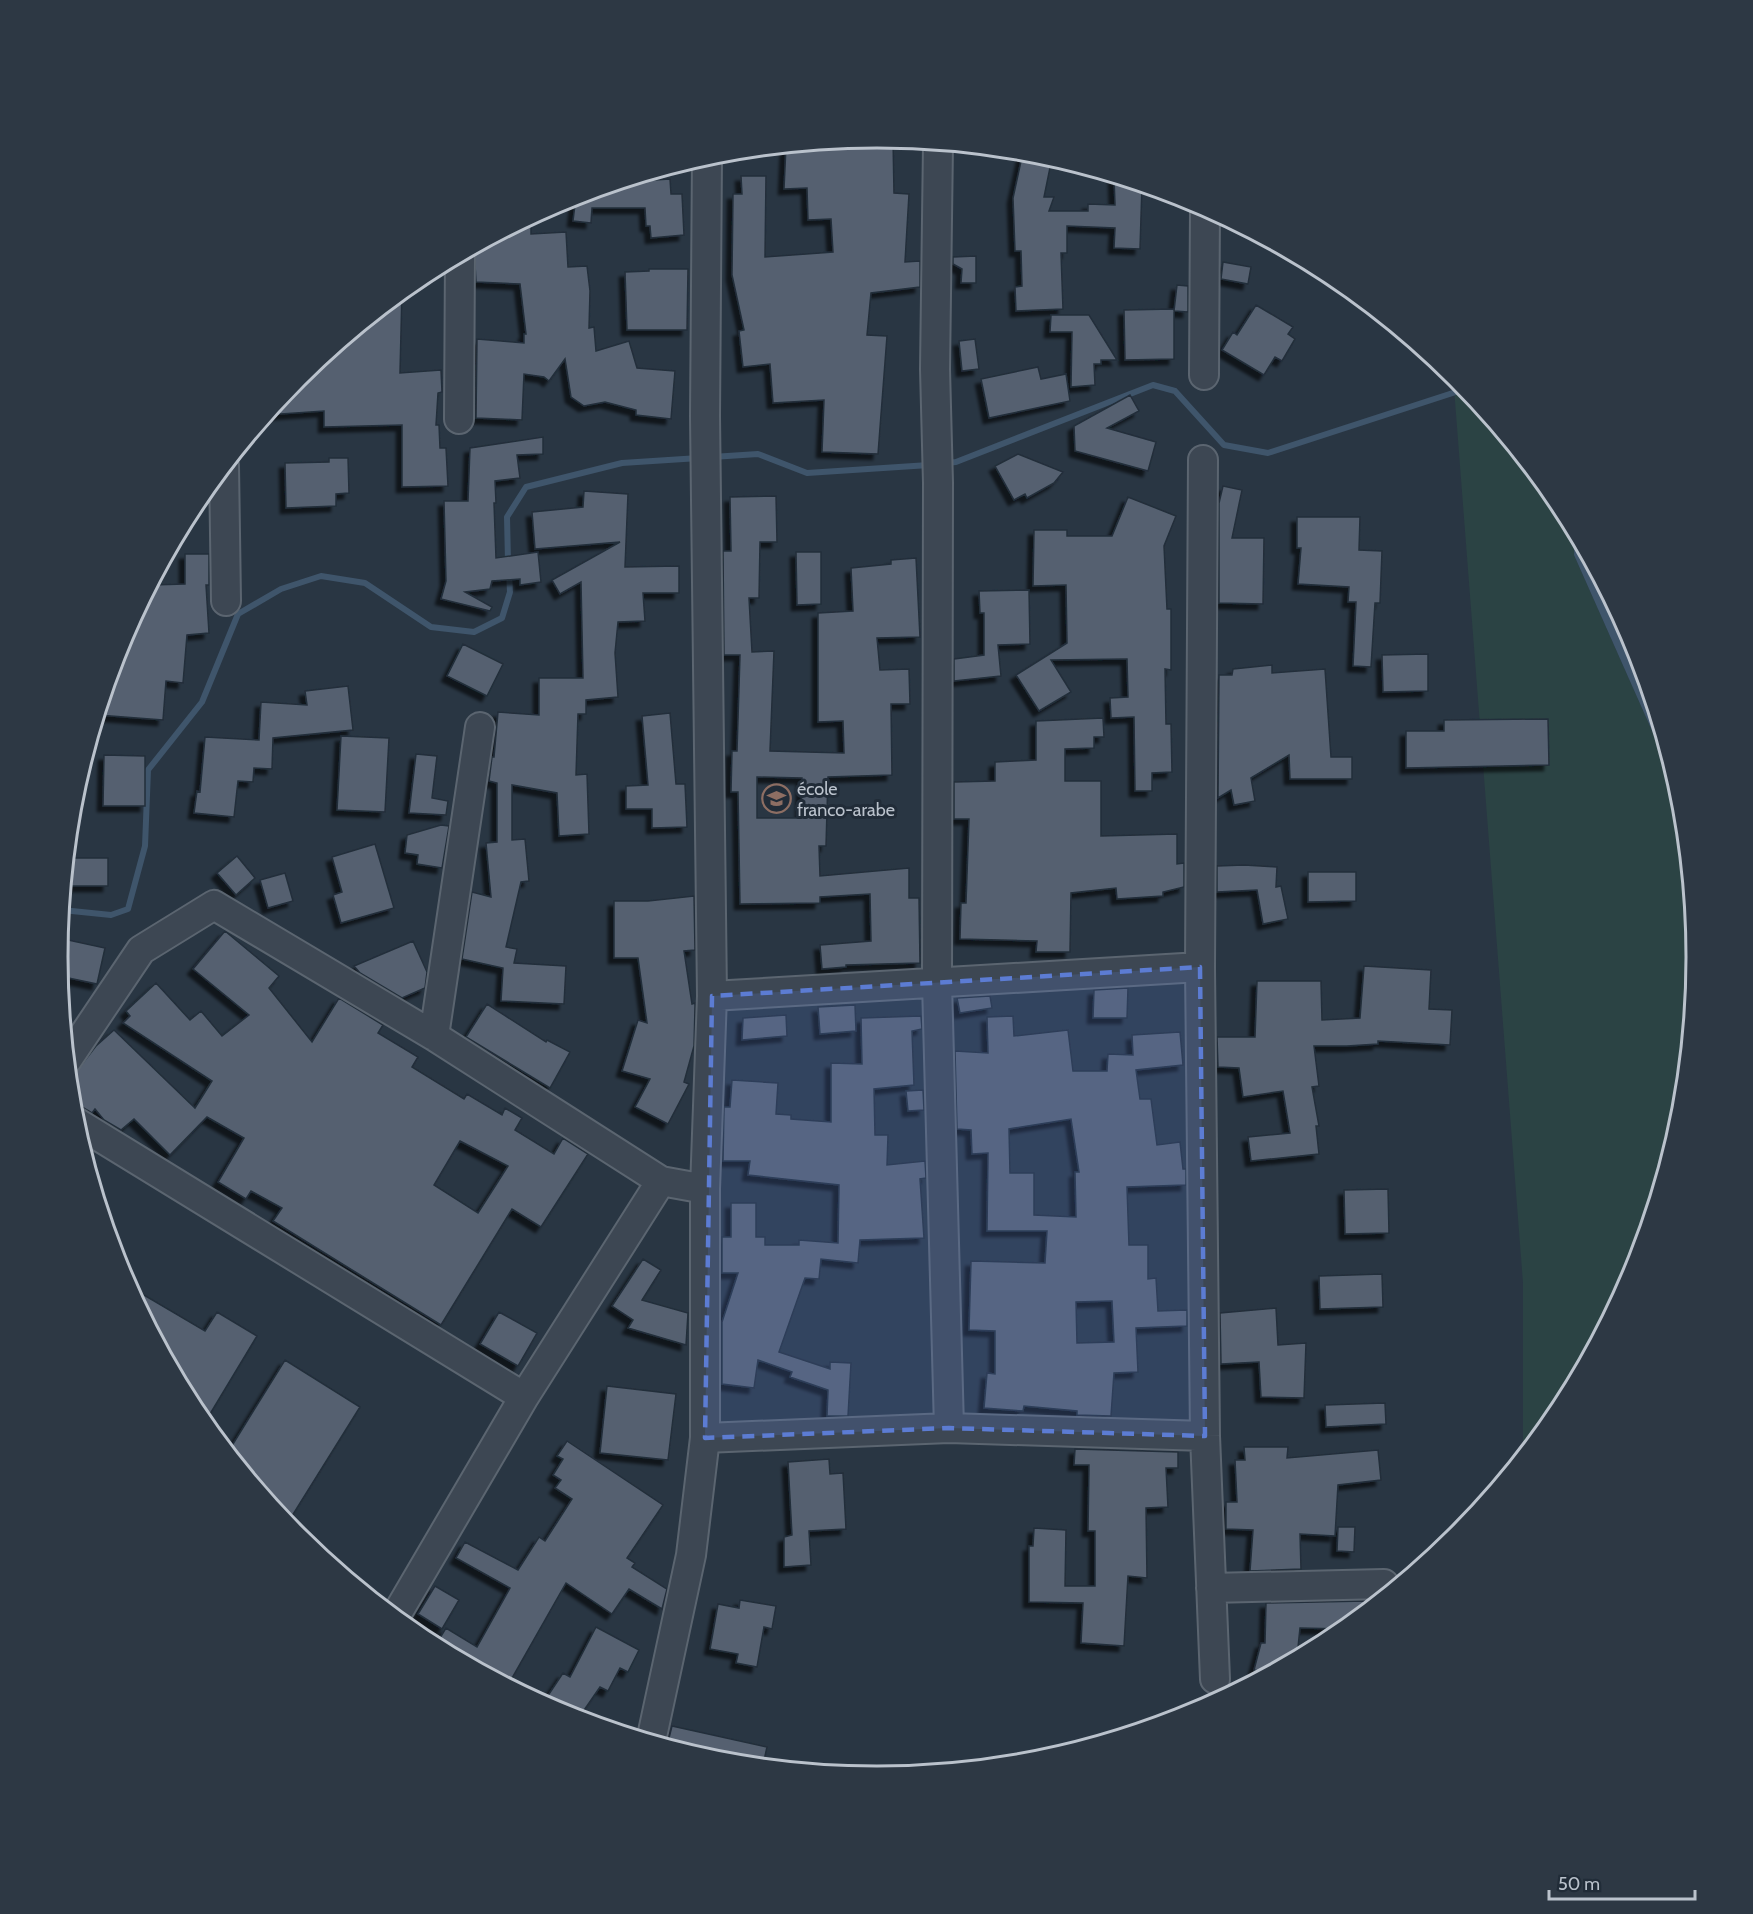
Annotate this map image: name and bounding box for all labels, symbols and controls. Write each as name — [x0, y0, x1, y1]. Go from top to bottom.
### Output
place label: école franco-arabe — [797, 778, 895, 821]
school or university icon: école franco-arabe — [760, 783, 792, 815]
scale bar — [1549, 1863, 1694, 1901]
text: 50 m — [1558, 1873, 1600, 1895]

